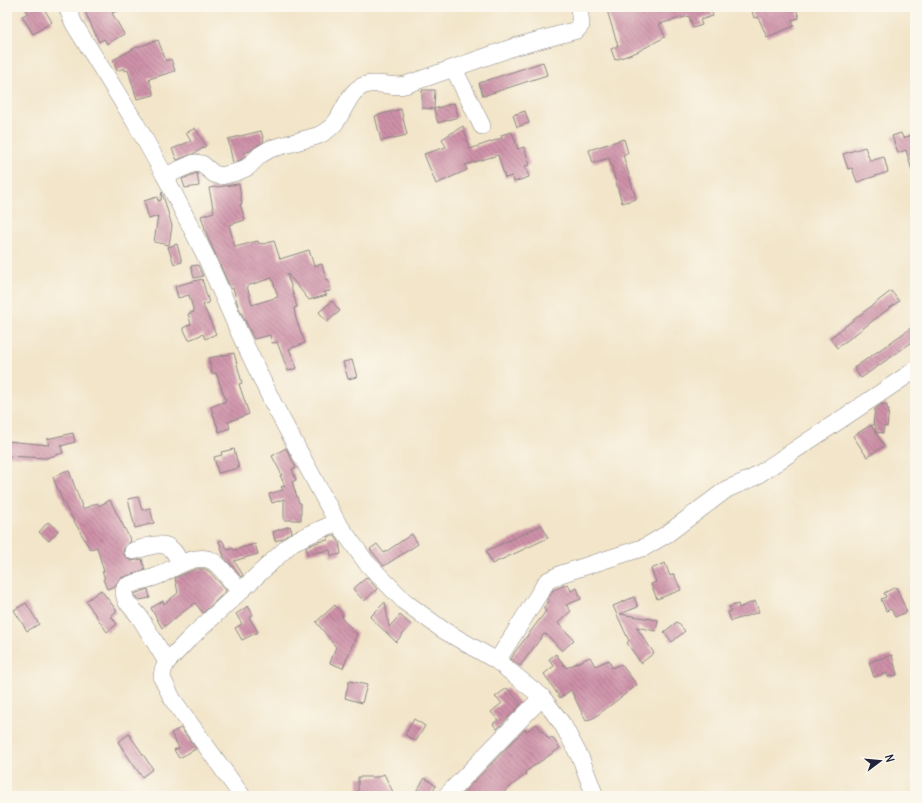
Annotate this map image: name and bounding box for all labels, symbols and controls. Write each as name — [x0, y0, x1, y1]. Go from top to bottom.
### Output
north arrow — [860, 741, 900, 781]
text: N — [882, 753, 897, 764]

